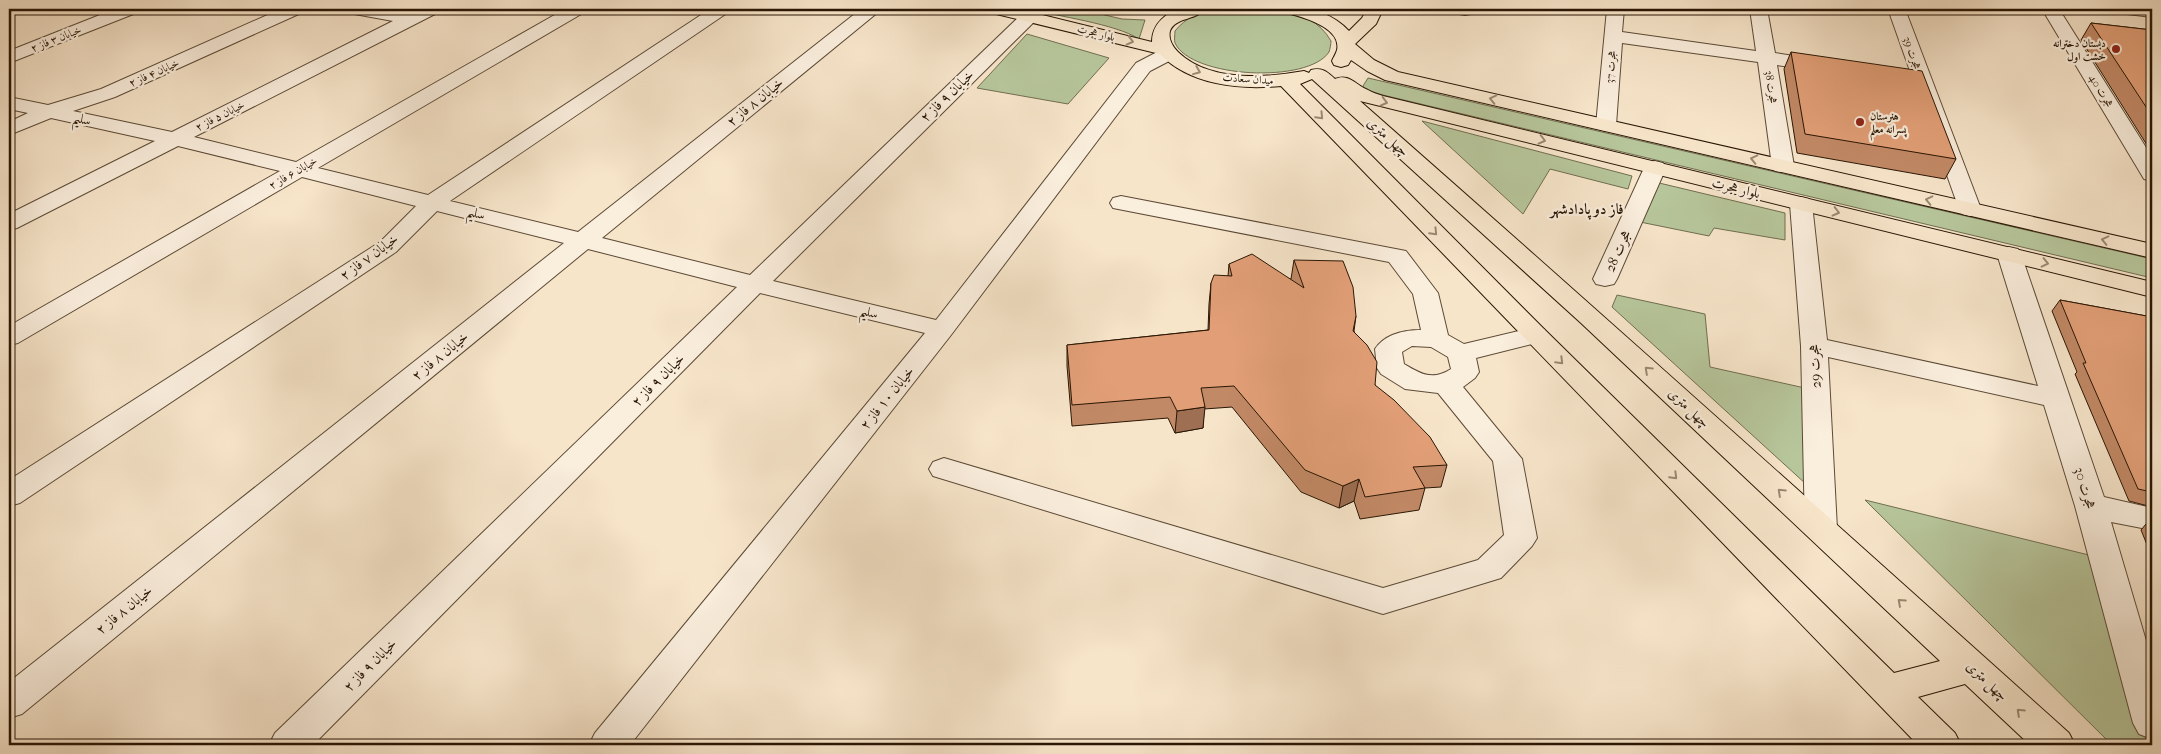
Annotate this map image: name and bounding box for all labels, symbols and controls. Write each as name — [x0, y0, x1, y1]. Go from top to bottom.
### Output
street label: بلوار هجرت — [1075, 22, 1116, 45]
street label: خیابان ۳ فاز ۲ — [29, 23, 83, 55]
one-way arrow — [1126, 35, 1135, 46]
street label: هجرت 39 — [1899, 35, 1924, 71]
place label: دبستان دخترانه خشت اول — [2053, 37, 2106, 64]
marker: دبستان دخترانه خشت اول — [2110, 43, 2122, 55]
street label: هجرت 37 — [1603, 50, 1620, 84]
street label: خیابان ۴ فاز ۲ — [127, 56, 181, 90]
one-way arrow — [1192, 64, 1201, 75]
street label: خیابان ۹ فاز ۲ — [917, 66, 977, 126]
street label: هجرت 38 — [1761, 69, 1780, 105]
street label: میدان سعادت — [1222, 71, 1274, 87]
street label: هجرت 40 — [2085, 72, 2116, 110]
street label: خیابان ۸ فاز ۲ — [723, 74, 787, 130]
one-way arrow — [1489, 94, 1498, 105]
one-way arrow — [1380, 96, 1389, 107]
street label: خیابان ۵ فاز ۲ — [193, 98, 247, 134]
street label: سلیم — [70, 109, 93, 134]
one-way arrow — [1314, 110, 1323, 119]
place label: هنرستان پسرانه معلم — [1870, 110, 1908, 141]
street label: چهل متری — [1362, 114, 1412, 162]
marker: هنرستان پسرانه معلم — [1854, 116, 1866, 128]
one-way arrow — [1538, 134, 1547, 145]
street label: خیابان ۶ فاز ۲ — [267, 154, 319, 192]
one-way arrow — [1750, 154, 1758, 165]
street label: بلوار هجرت — [1710, 174, 1762, 202]
one-way arrow — [1925, 195, 1934, 206]
district label: فاز دو پادادشهر — [1548, 200, 1624, 220]
street label: سلیم — [464, 203, 487, 228]
one-way arrow — [1832, 206, 1841, 217]
one-way arrow — [1428, 226, 1437, 235]
street label: هجرت 28 — [1601, 227, 1635, 275]
street label: خیابان ۷ فاز ۲ — [336, 230, 402, 284]
one-way arrow — [2100, 235, 2109, 246]
one-way arrow — [2040, 257, 2049, 268]
street label: سلیم — [857, 302, 880, 327]
street label: خیابان ۸ فاز ۲ — [408, 328, 472, 384]
street label: هجرت 29 — [1805, 343, 1825, 389]
street label: خیابان ۹ فاز ۲ — [628, 350, 688, 410]
one-way arrow — [1554, 355, 1563, 364]
street label: خیابان ۱۰ فاز ۲ — [856, 363, 918, 433]
one-way arrow — [1645, 367, 1654, 376]
street label: چهل متری — [1663, 385, 1713, 433]
street label: هجرت 30 — [2070, 465, 2100, 511]
one-way arrow — [1669, 470, 1678, 479]
one-way arrow — [1777, 489, 1786, 498]
street label: خیابان ۸ فاز ۲ — [92, 582, 156, 638]
one-way arrow — [1897, 599, 1906, 608]
street label: خیابان ۹ فاز ۲ — [340, 635, 400, 695]
street label: چهل متری — [1961, 658, 2011, 706]
one-way arrow — [2017, 709, 2026, 718]

